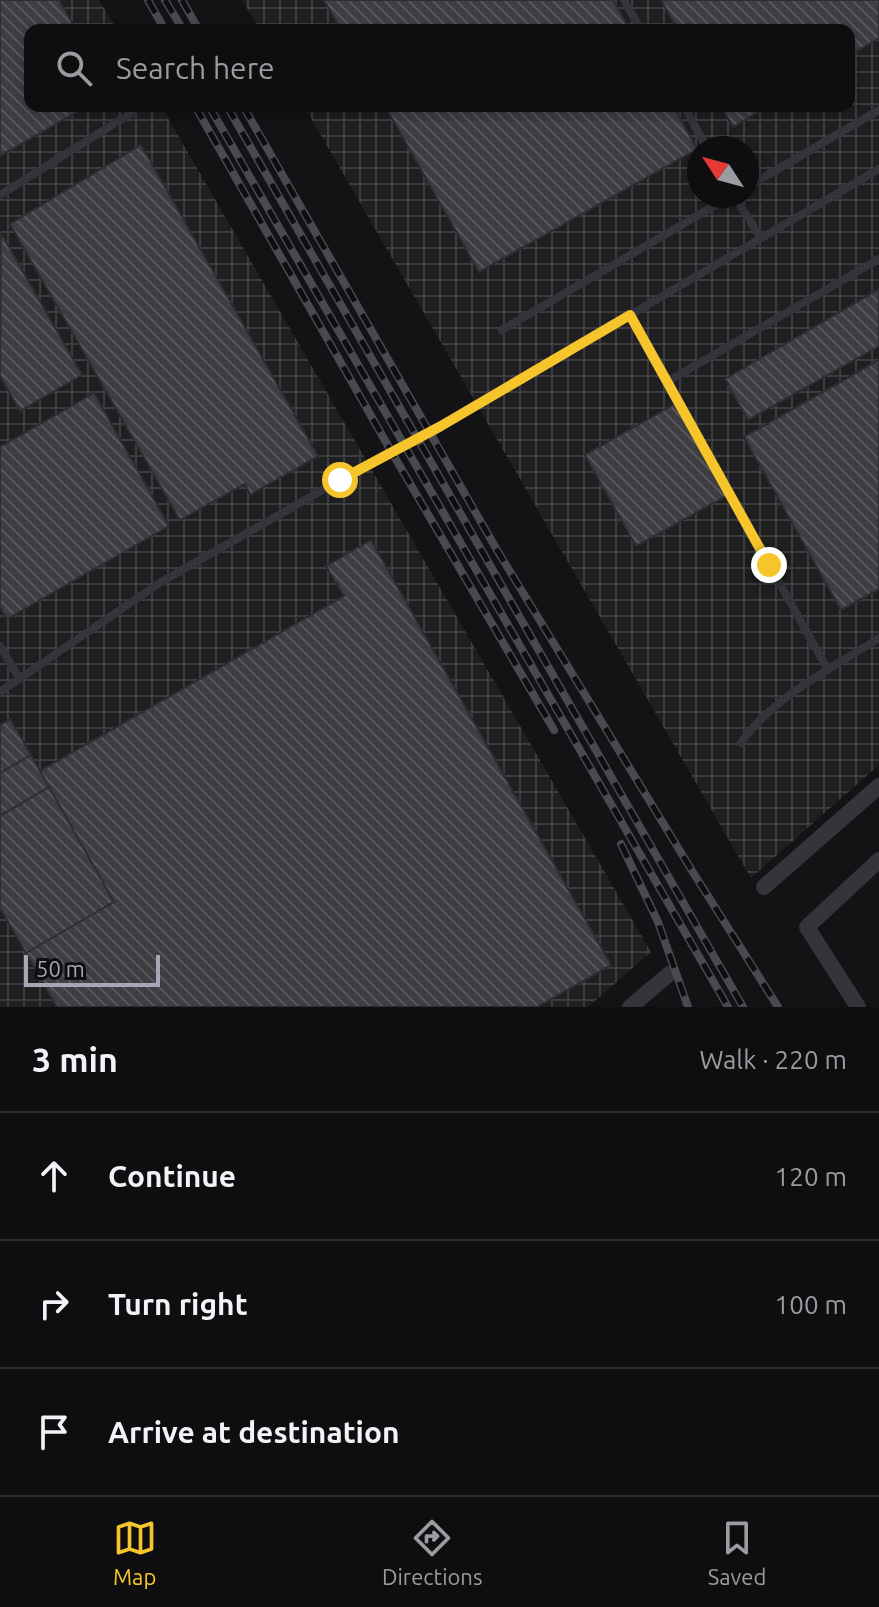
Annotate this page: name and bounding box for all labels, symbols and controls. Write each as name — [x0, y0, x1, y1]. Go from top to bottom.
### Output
search box — [24, 24, 855, 112]
icon: search — [52, 46, 96, 90]
text: Search here — [116, 51, 275, 85]
north arrow — [687, 136, 759, 208]
route start — [322, 462, 358, 498]
route end — [751, 547, 787, 583]
scale bar — [24, 951, 160, 987]
text: 50 m — [36, 956, 85, 981]
text: 3 min — [32, 1040, 118, 1078]
text: Walk · 220 m — [699, 1045, 847, 1074]
icon: ahead — [32, 1154, 76, 1198]
text: Continue — [108, 1159, 236, 1193]
text: 120 m — [775, 1162, 847, 1191]
icon: right — [32, 1282, 76, 1326]
text: Turn right — [108, 1287, 248, 1321]
text: 100 m — [775, 1290, 847, 1319]
icon: arrive — [32, 1410, 76, 1454]
text: Arrive at destination — [108, 1415, 400, 1449]
tab: Map — [113, 1516, 157, 1589]
tab: Directions — [382, 1516, 482, 1589]
tab: Saved — [708, 1516, 766, 1589]

